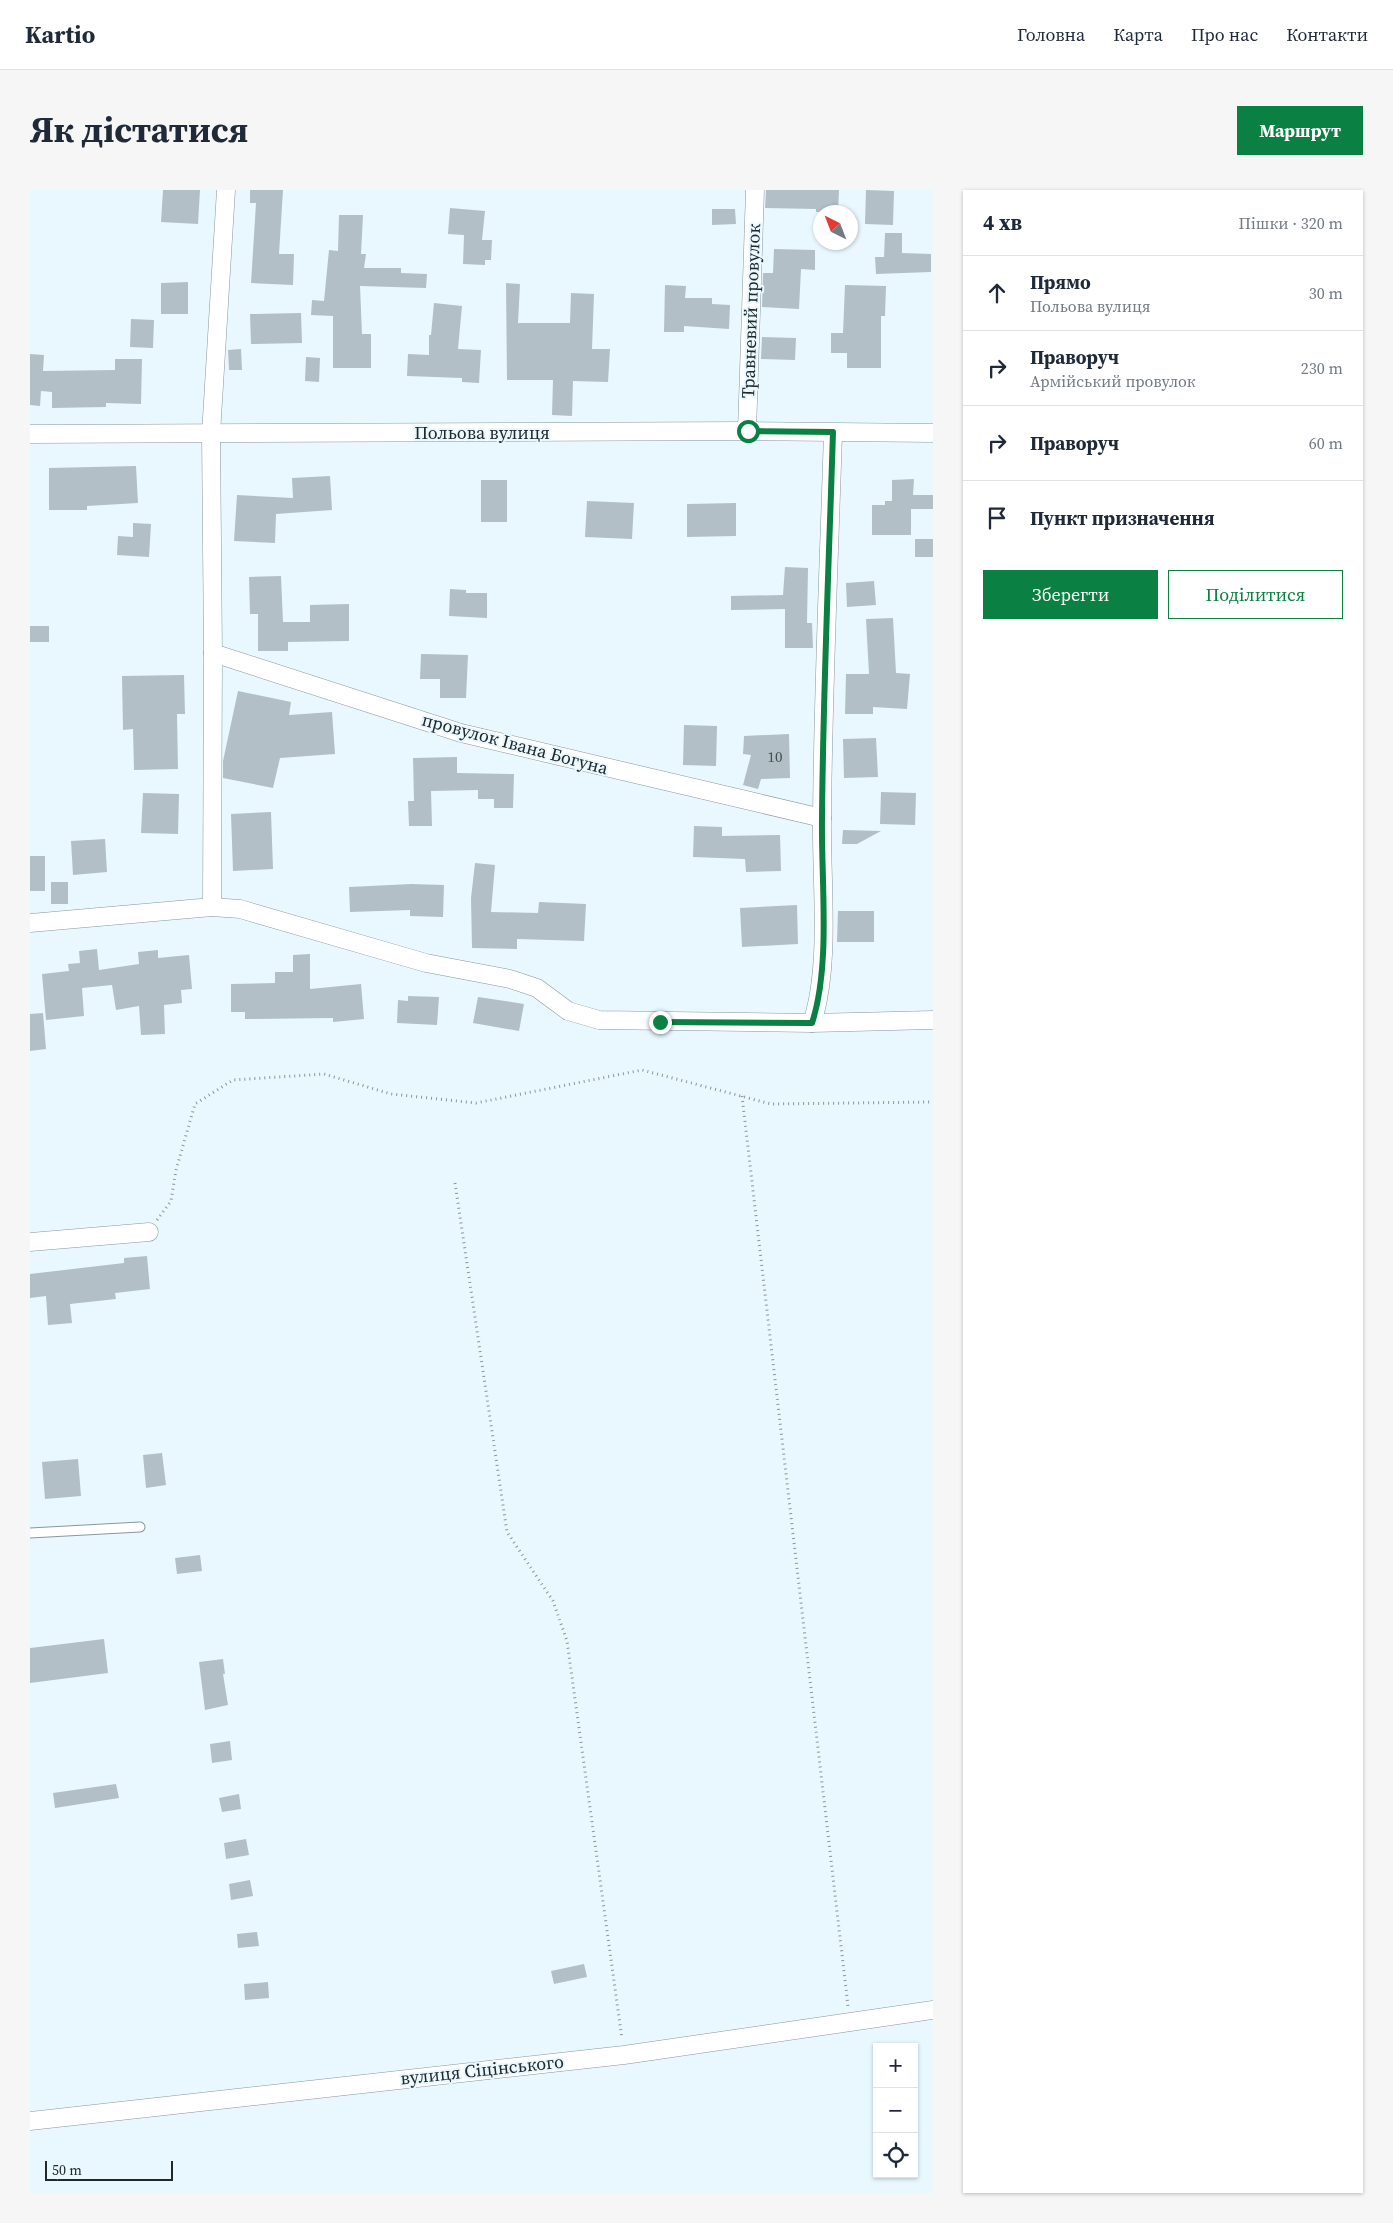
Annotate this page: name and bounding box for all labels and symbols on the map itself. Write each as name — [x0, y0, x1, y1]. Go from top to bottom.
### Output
north arrow — [813, 205, 858, 250]
street label: Травневий провулок — [735, 223, 766, 399]
street label: Польова вулиця — [414, 420, 550, 445]
route start — [737, 420, 760, 443]
street label: провулок Івана Богуна — [419, 707, 612, 781]
house number: 10 — [767, 746, 783, 767]
route end — [649, 1011, 672, 1034]
street label: вулиця Сіцінського — [399, 2048, 565, 2091]
scale bar — [45, 2158, 172, 2181]

